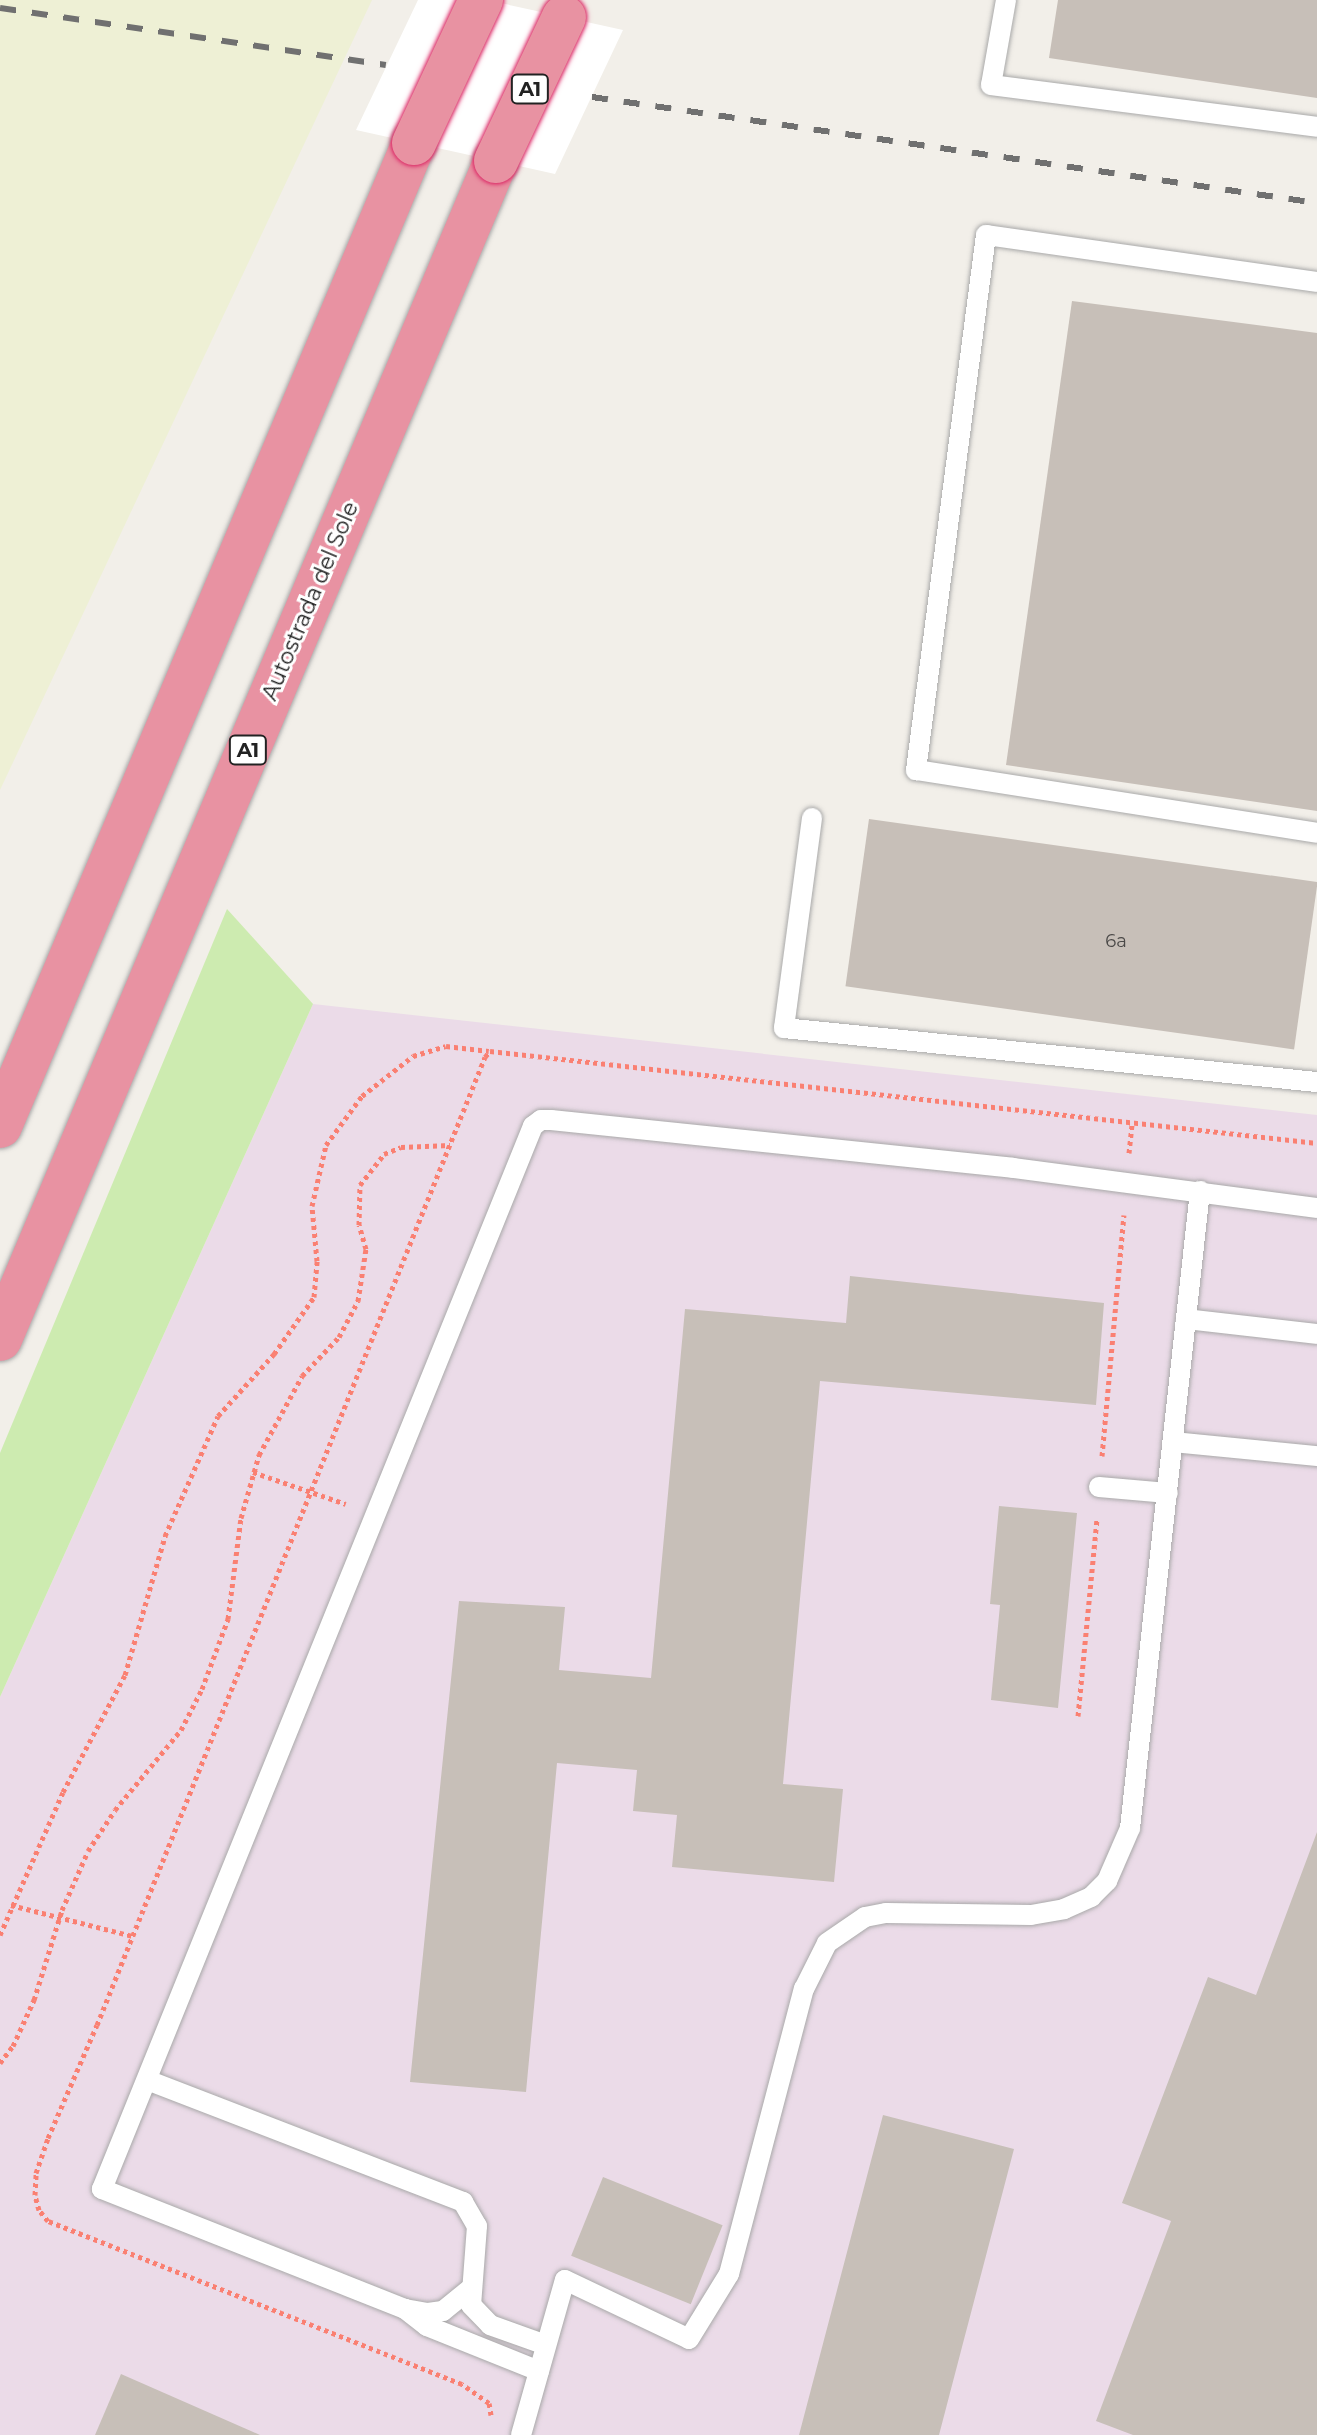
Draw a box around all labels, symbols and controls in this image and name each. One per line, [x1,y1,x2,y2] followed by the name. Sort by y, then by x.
[510,73,550,105] road number: A1
[256,498,364,704] street label: Autostrada del Sole
[228,734,268,766] road number: A1
[1105,930,1127,952] house number: 6a

